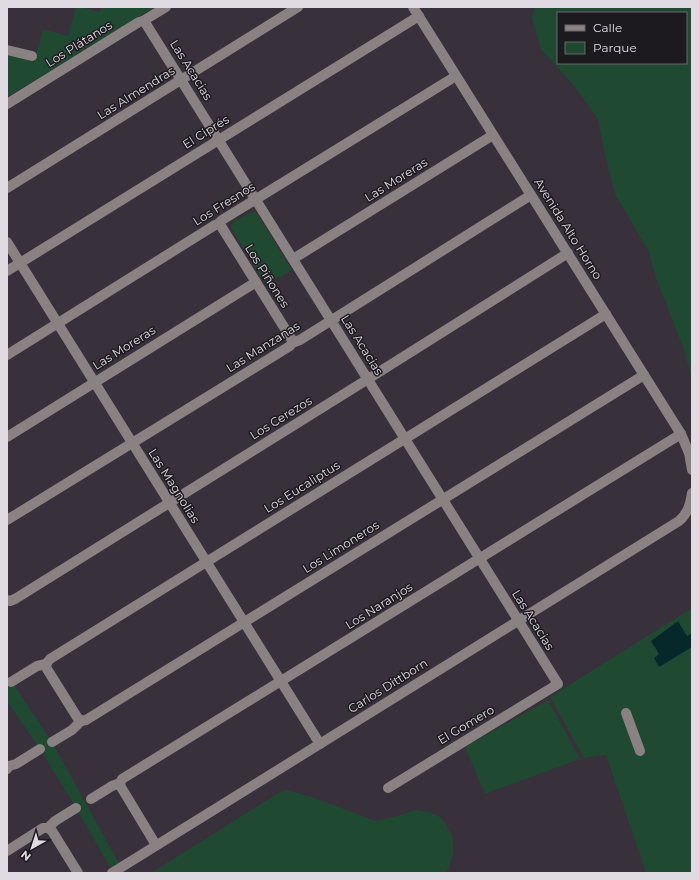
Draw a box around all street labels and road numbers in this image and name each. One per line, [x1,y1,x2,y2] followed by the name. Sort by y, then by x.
[43,17,115,70] street label: Los Plátanos
[167,37,216,103] street label: Las Acacias
[94,63,177,122] street label: Las Almendras
[180,111,232,152] street label: El Ciprés
[362,154,430,205] street label: Las Moreras
[531,175,606,282] street label: Avenida Alto Horno
[190,179,258,229] street label: Los Fresnos
[242,241,293,310] street label: Los Piñones
[338,312,387,378] street label: Las Acacias
[223,318,302,375] street label: Las Manzanas
[90,322,158,373] street label: Las Moreras
[247,393,315,443] street label: Los Cerezos
[146,446,203,526] street label: Las Magnolias
[261,457,343,516] street label: Los Eucaliptus
[300,517,382,576] street label: Los Limoneros
[342,579,415,632] street label: Los Naranjos
[509,587,558,653] street label: Las Acacias
[345,655,430,716] street label: Carlos Dittborn
[435,702,497,747] street label: El Gomero

